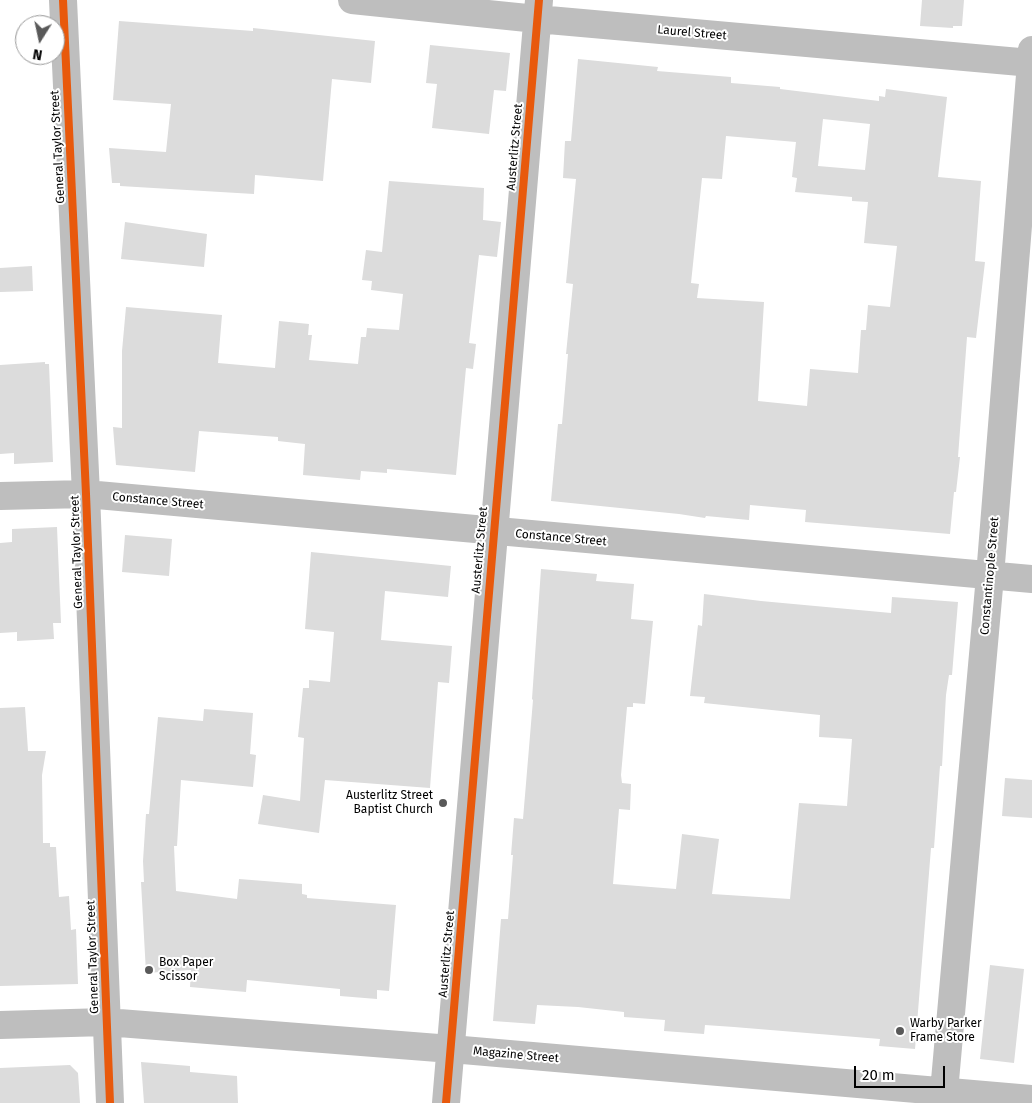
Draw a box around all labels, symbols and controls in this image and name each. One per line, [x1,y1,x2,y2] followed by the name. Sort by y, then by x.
[15,15,65,65] north arrow
[657,23,727,43] street label: Laurel Street
[31,45,44,63] text: N
[48,90,68,204] street label: General Taylor Street
[504,103,526,191] street label: Austerlitz Street
[112,490,204,512] street label: Constance Street
[68,495,86,609] street label: General Taylor Street
[469,506,491,594] street label: Austerlitz Street
[978,516,1002,636] street label: Constantinople Street
[515,527,607,549] street label: Constance Street
[346,789,433,817] place label: Austerlitz Street Baptist Church
[437,797,449,809] marker: Austerlitz Street Baptist Church
[84,900,102,1014] street label: General Taylor Street
[436,910,458,998] street label: Austerlitz Street
[159,956,213,984] place label: Box Paper Scissor
[143,964,155,976] marker: Box Paper Scissor
[910,1017,982,1045] place label: Warby Parker Frame Store
[894,1025,906,1037] marker: Warby Parker Frame Store
[472,1044,560,1066] street label: Magazine Street
[857,1056,948,1088] scale bar
[862,1066,895,1084] text: 20 m

